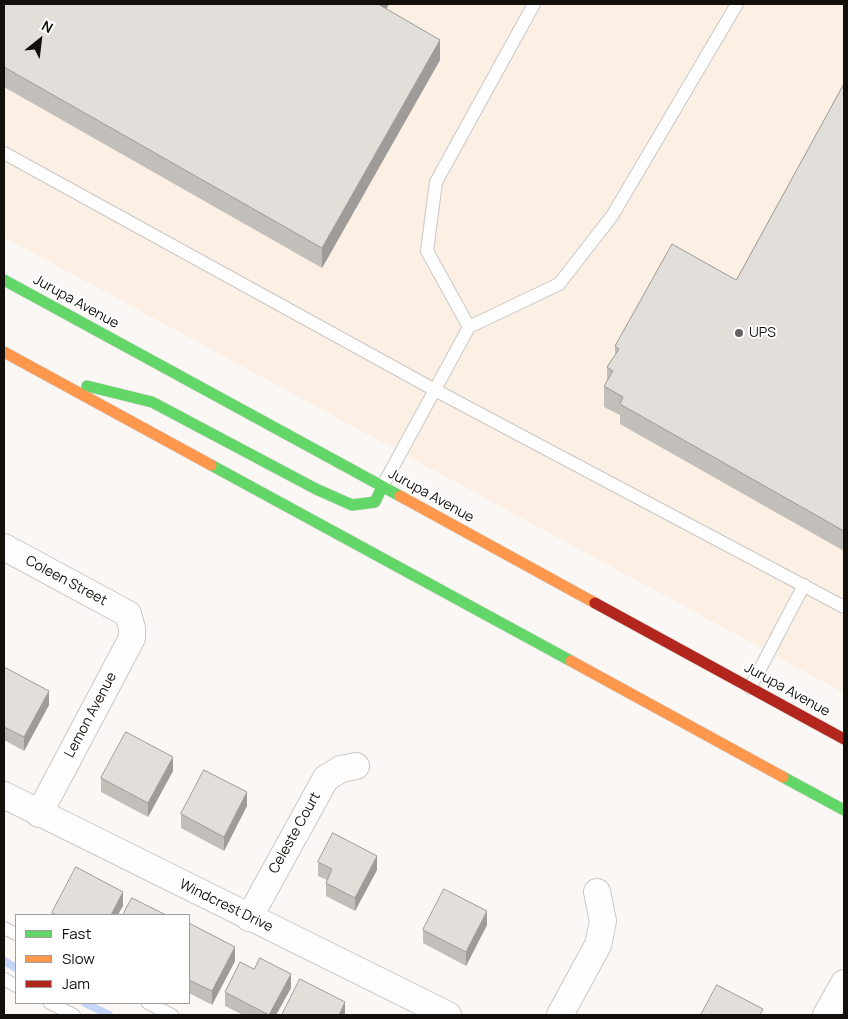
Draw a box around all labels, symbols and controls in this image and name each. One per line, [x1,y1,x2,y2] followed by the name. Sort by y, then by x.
[15,15,65,65] north arrow
[39,16,57,37] text: N
[30,272,122,332] street label: Jurupa Avenue
[749,325,776,341] place label: UPS
[733,327,745,339] marker: UPS
[385,466,477,526] street label: Jurupa Avenue
[22,552,110,610] street label: Coleen Street
[741,660,833,720] street label: Jurupa Avenue
[61,669,121,761] street label: Lemon Avenue
[266,789,324,877] street label: Celeste Court
[176,876,276,936] street label: Windcrest Drive
[15,914,190,1004] legend
[62,923,91,944] text: Fast
[62,948,95,969] text: Slow
[62,973,90,994] text: Jam

